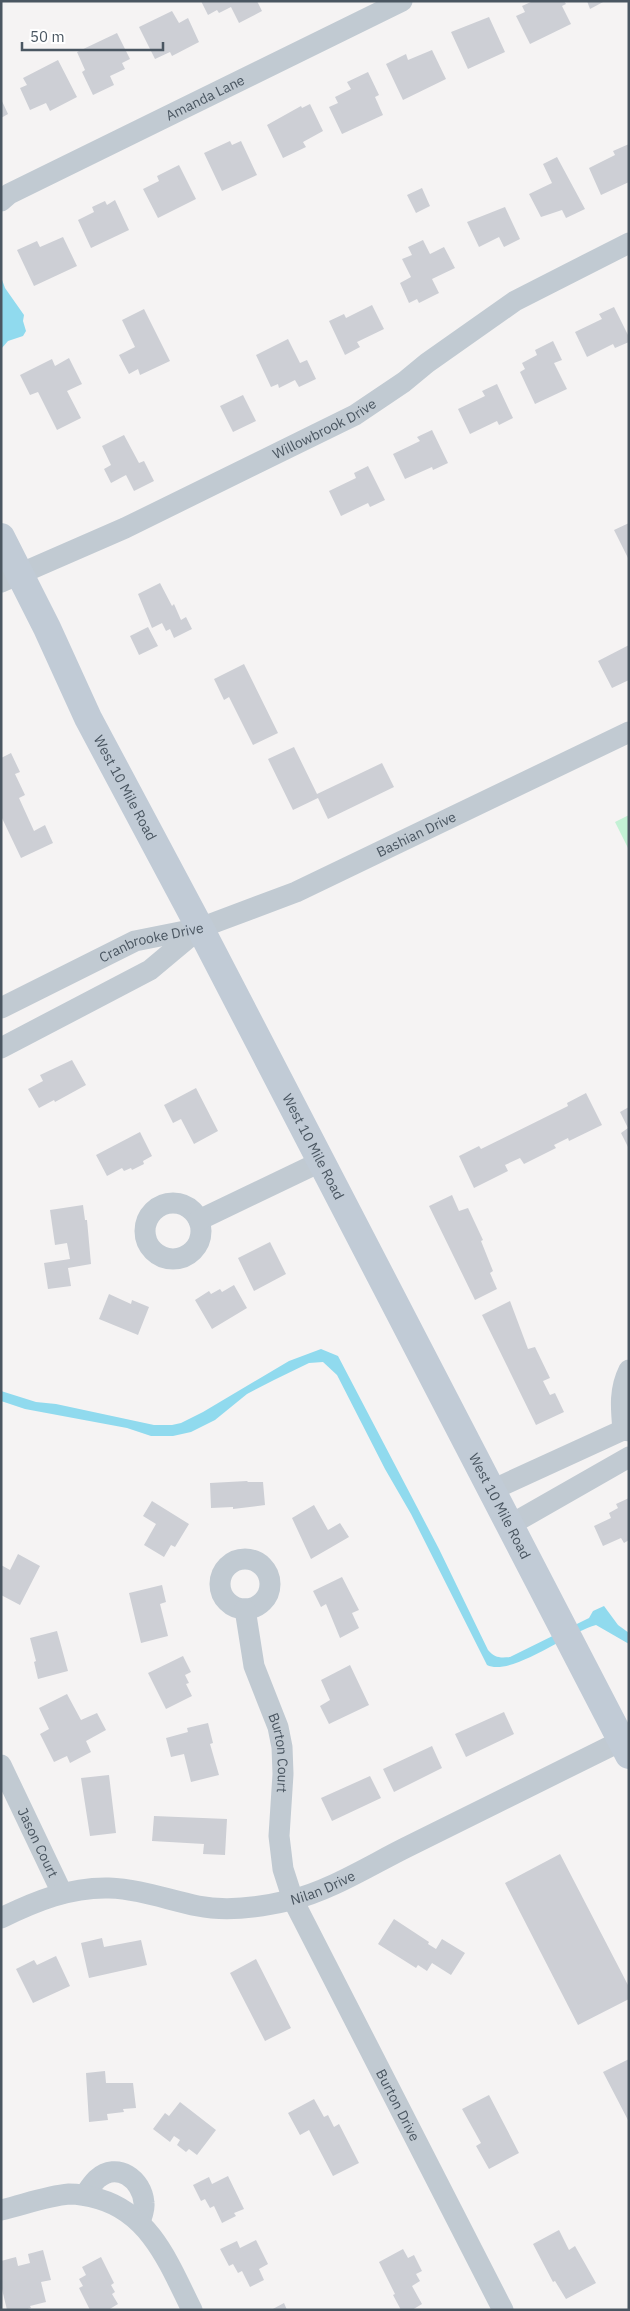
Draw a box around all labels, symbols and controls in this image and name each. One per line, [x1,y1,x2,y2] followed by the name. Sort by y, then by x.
[22,20,164,52] scale bar
[30,27,65,46] text: 50 m
[163,71,248,125] street label: Amanda Lane
[270,394,380,463] street label: Willowbrook Drive
[90,732,161,844] street label: West 10 Mile Road
[373,807,459,861] street label: Bashian Drive
[96,918,205,967] street label: Cranbrooke Drive
[278,1090,348,1203] street label: West 10 Mile Road
[465,1450,535,1562] street label: West 10 Mile Road
[264,1710,292,1793] street label: Burton Court
[14,1805,62,1881] street label: Jason Court
[288,1866,358,1909] street label: Nilan Drive
[372,2066,424,2144] street label: Burton Drive

